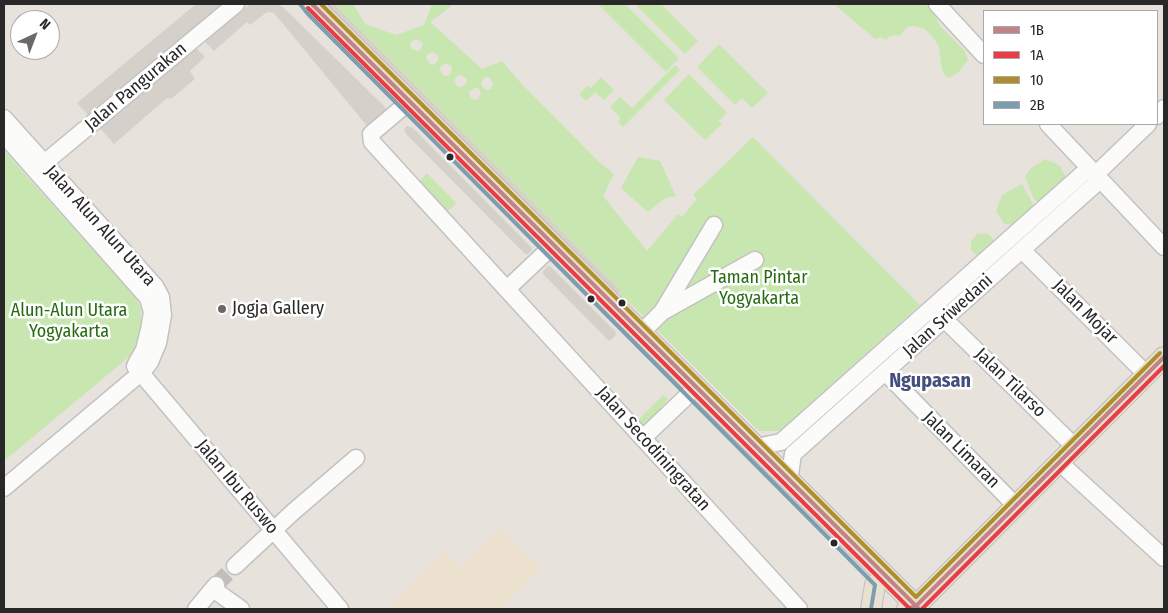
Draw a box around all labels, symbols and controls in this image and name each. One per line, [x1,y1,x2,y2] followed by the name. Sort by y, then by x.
[10,10,60,60] north arrow
[983,10,1158,125] legend
[36,15,54,33] text: N
[1030,21,1044,39] text: 1B
[81,38,191,136] street label: Jalan Pangurakan
[1030,46,1044,64] text: 1A
[1030,71,1044,89] text: 10
[1030,96,1045,114] text: 2B
[445,152,455,162] unlabelled marker
[40,161,160,291] street label: Jalan Alun Alun Utara
[711,267,807,310] park label: Taman Pintar Yogyakarta
[899,270,997,362] street label: Jalan Sriwedani
[1048,275,1122,349] street label: Jalan Mojar
[586,294,596,304] unlabelled marker
[232,298,324,320] place label: Jogja Gallery
[617,298,627,308] unlabelled marker
[11,300,127,342] park label: Alun-Alun Utara Yogyakarta
[216,303,228,315] marker: Jogja Gallery
[970,344,1050,422] street label: Jalan Tilarso
[889,369,971,393] district label: Ngupasan
[591,382,715,516] street label: Jalan Secodiningratan
[918,407,1004,493] street label: Jalan Limaran
[191,435,283,539] street label: Jalan Ibu Ruswo
[829,538,839,548] unlabelled marker

